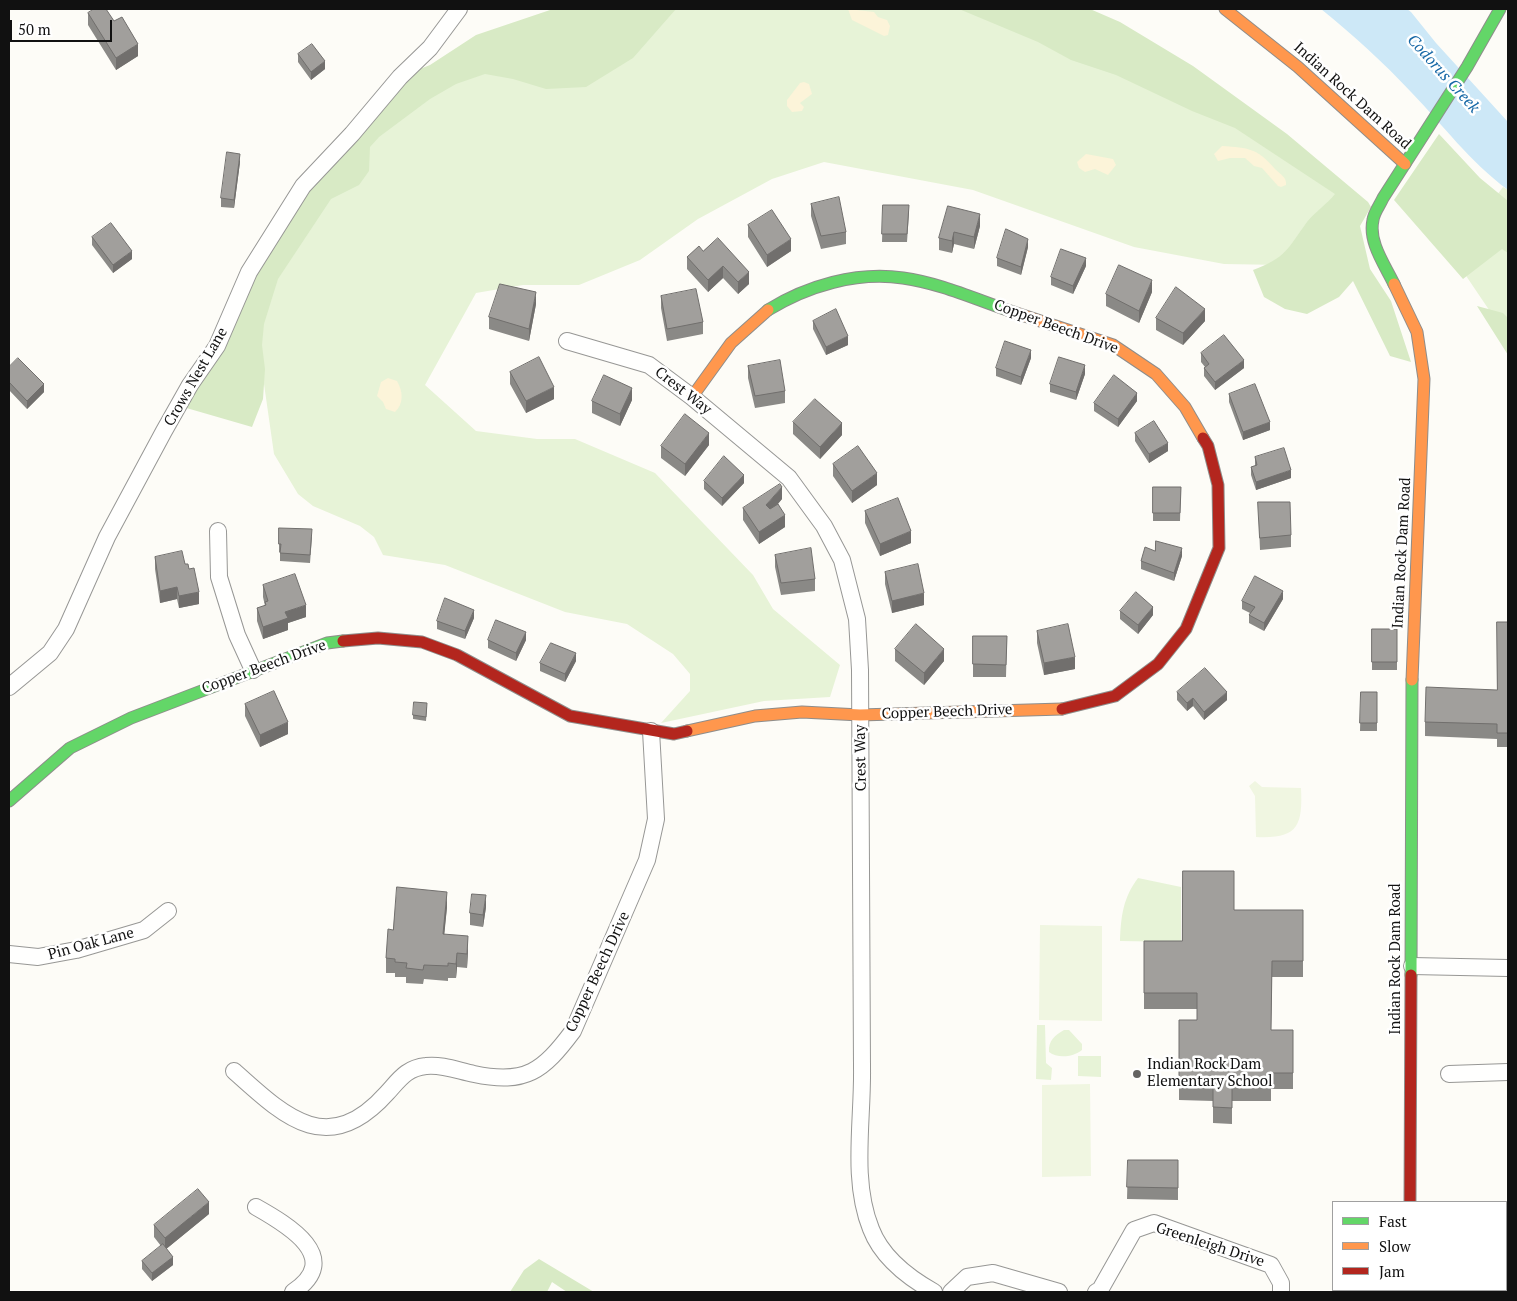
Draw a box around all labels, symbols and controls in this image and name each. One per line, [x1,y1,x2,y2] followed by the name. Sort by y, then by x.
[12,10,115,42] scale bar
[18,19,51,39] text: 50 m
[1403,31,1483,117] water label: Codorus Creek
[1290,39,1414,153] street label: Indian Rock Dam Road
[991,296,1121,358] street label: Copper Beech Drive
[160,324,232,430] street label: Crows Nest Lane
[651,363,715,419] street label: Crest Way
[1389,477,1415,629] street label: Indian Rock Dam Road
[199,636,329,698] street label: Copper Beech Drive
[881,701,1013,723] street label: Copper Beech Drive
[851,724,871,792] street label: Crest Way
[1387,883,1405,1035] street label: Indian Rock Dam Road
[562,909,634,1035] street label: Copper Beech Drive
[46,924,136,964] street label: Pin Oak Lane
[1147,1056,1273,1091] place label: Indian Rock Dam Elementary School
[1131,1068,1143,1080] marker: Indian Rock Dam Elementary School
[1332,1201,1507,1291] legend
[1379,1211,1407,1231] text: Fast
[1154,1219,1266,1271] street label: Greenleigh Drive
[1379,1236,1411,1256] text: Slow
[1379,1261,1405,1281] text: Jam

